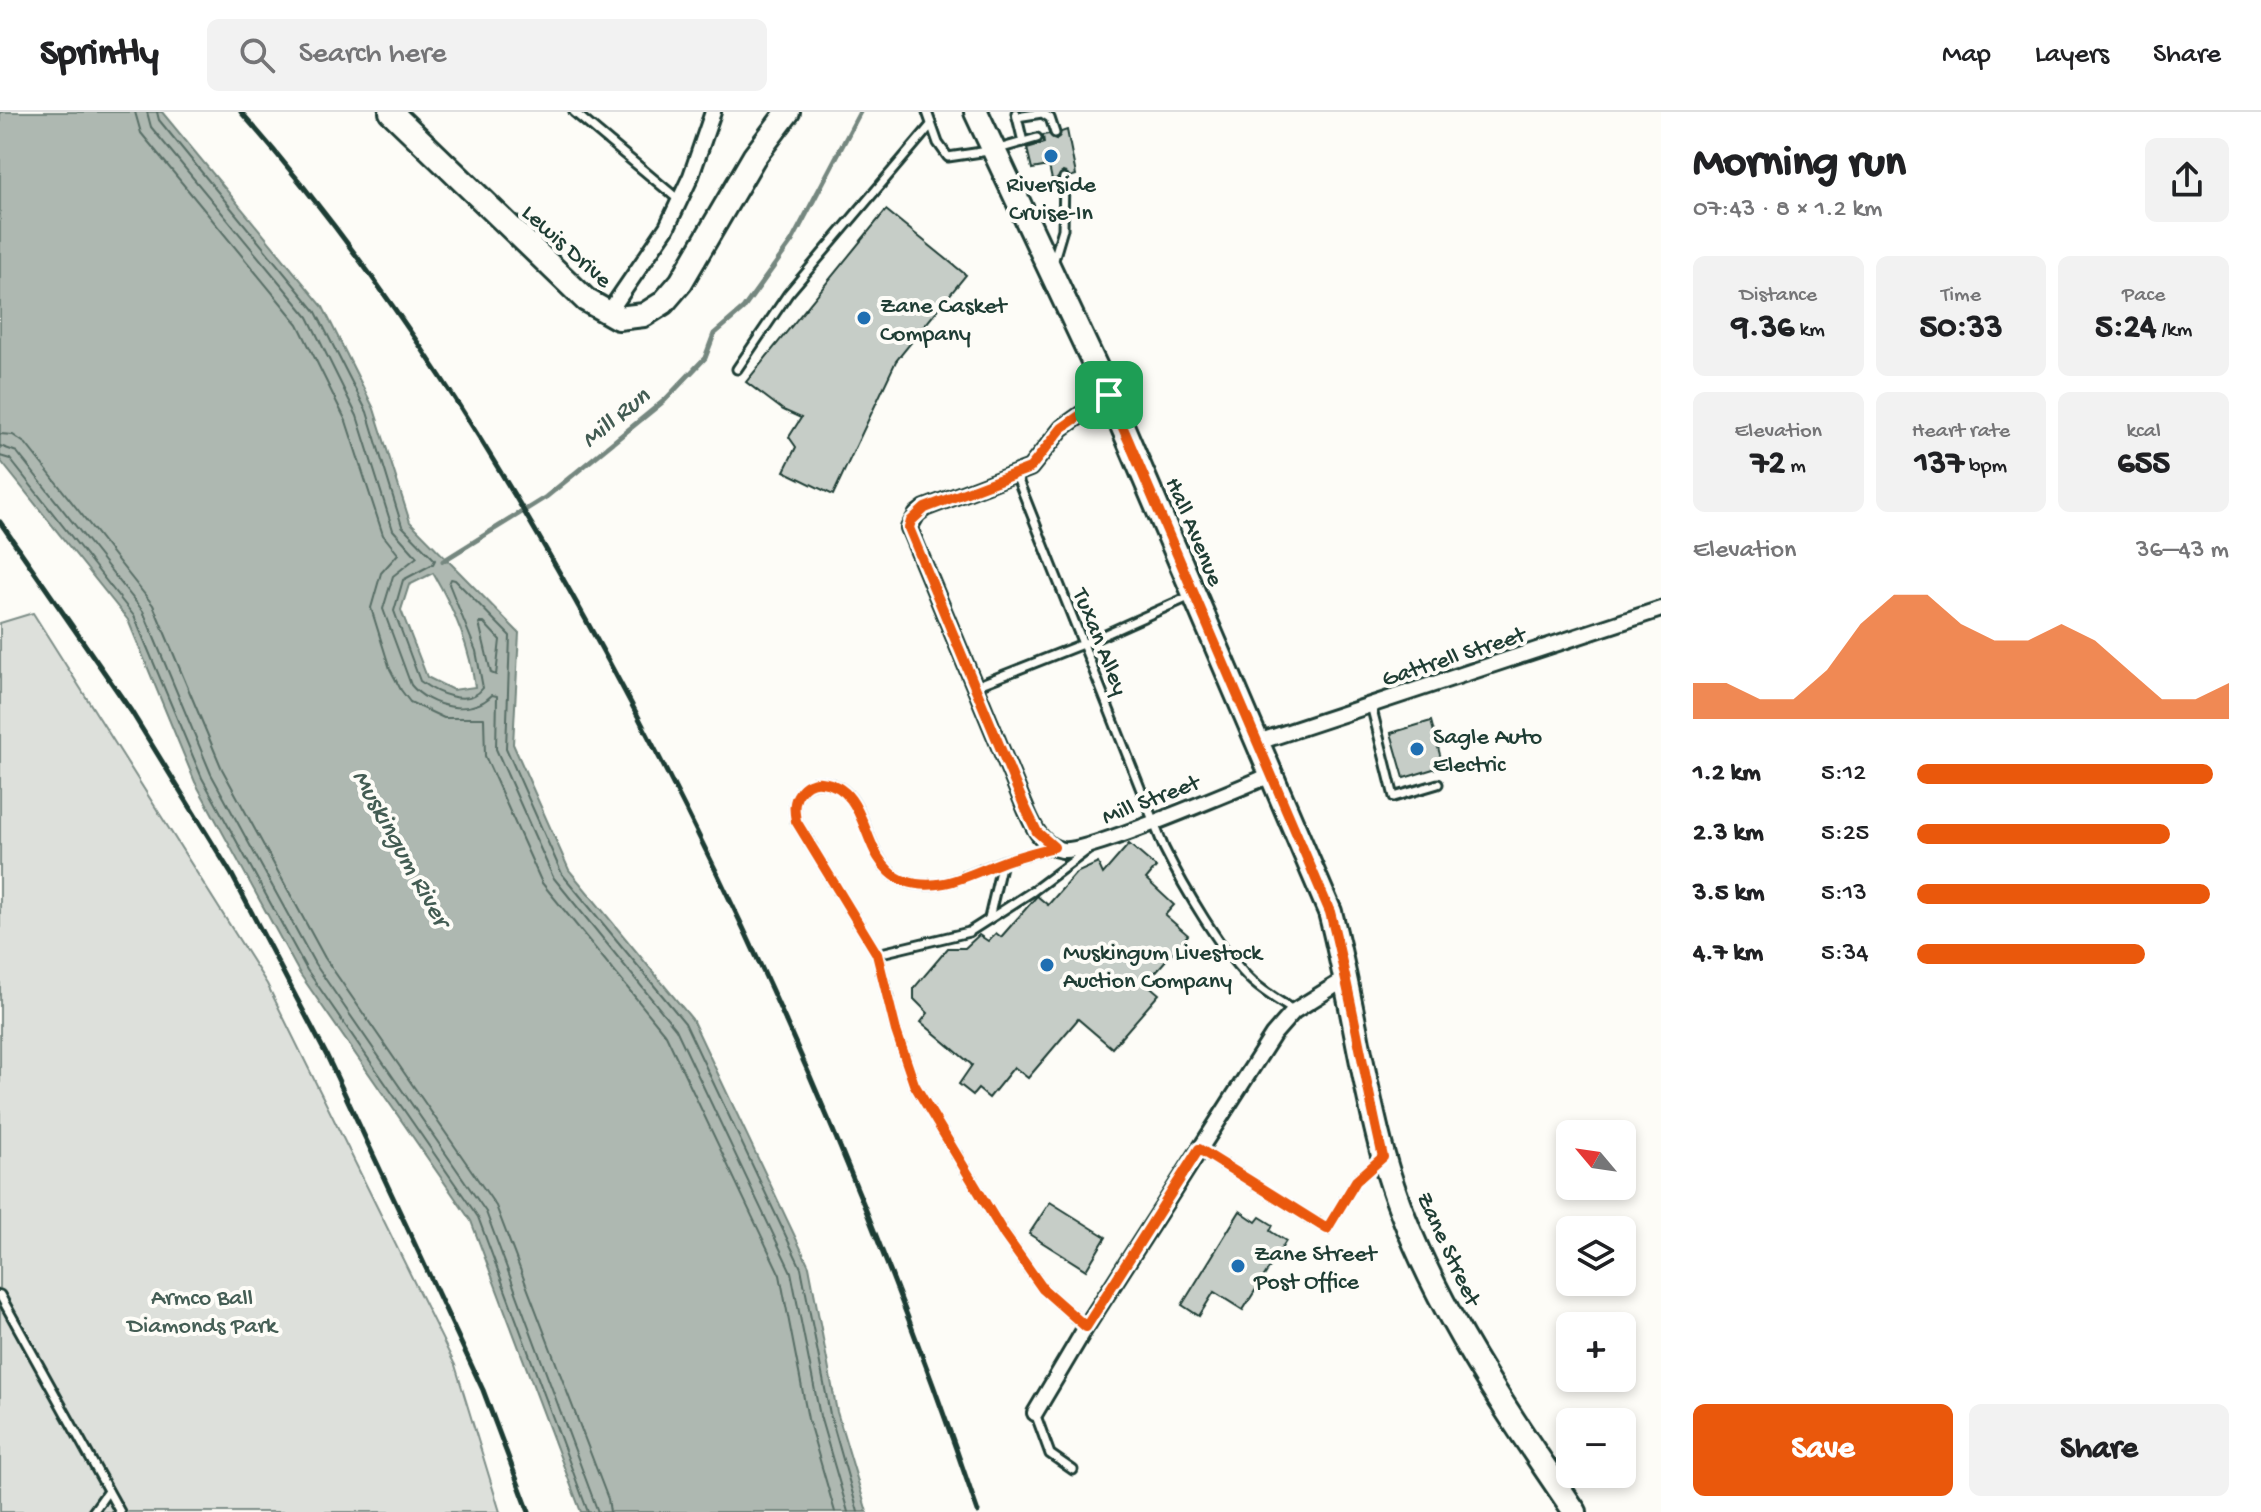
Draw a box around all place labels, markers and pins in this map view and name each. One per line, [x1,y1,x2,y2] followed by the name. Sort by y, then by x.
[1042,147,1060,165] marker: Riverside Cruise-In
[1006,172,1096,229] place label: Riverside Cruise-In
[880,293,1009,350] place label: Zane Casket Company
[855,309,873,327] marker: Zane Casket Company
[1075,361,1143,429] pin
[1433,724,1542,781] place label: Sagle Auto Electric
[1408,740,1426,758] marker: Sagle Auto Electric
[1063,940,1264,997] place label: Muskingum Livestock Auction Company
[1038,956,1056,974] marker: Muskingum Livestock Auction Company
[1253,1241,1379,1298] place label: Zane Street Post Office
[1229,1257,1247,1275] marker: Zane Street Post Office

